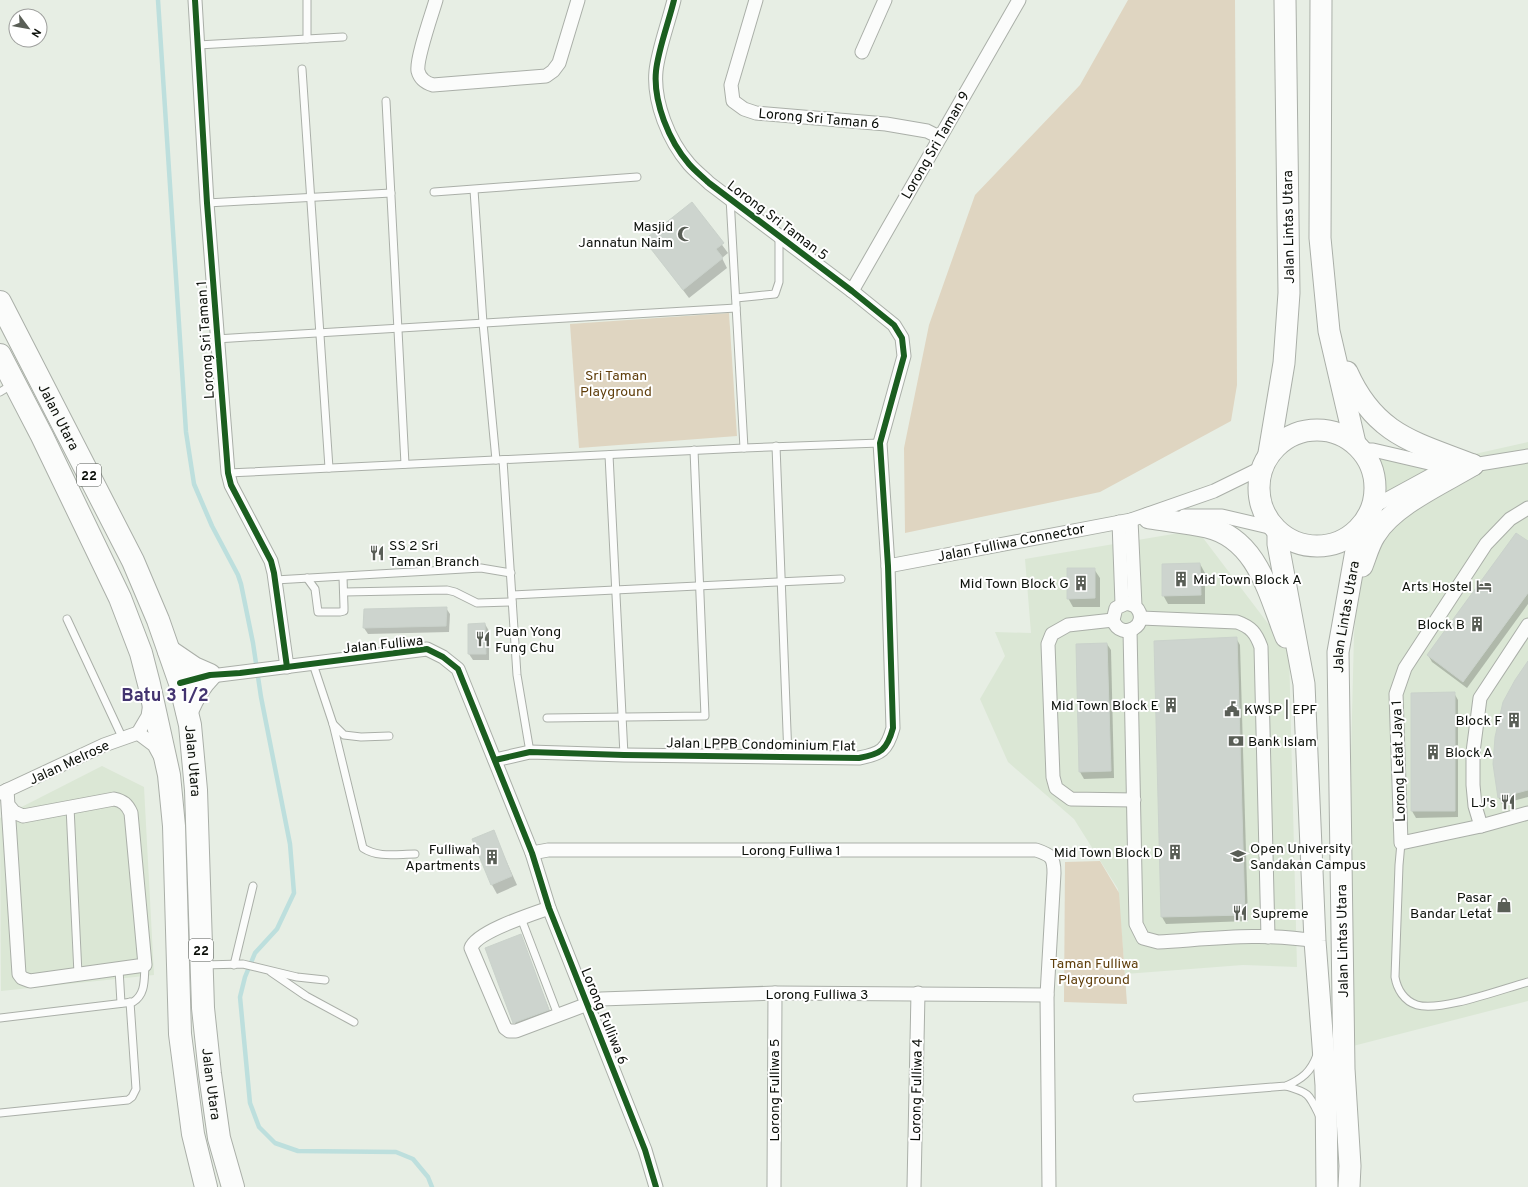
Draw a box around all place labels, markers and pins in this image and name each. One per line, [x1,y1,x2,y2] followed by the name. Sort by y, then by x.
[578,219,673,252] place label: Masjid Jannatun Naim
[676,225,694,243] mosque icon: Masjid Jannatun Naim
[389,538,479,571] place label: SS 2 Sri Taman Branch
[368,544,386,562] restaurant icon: SS 2 Sri Taman Branch
[1172,570,1190,588] building icon: Mid Town Block A
[1193,572,1302,589] place label: Mid Town Block A
[1072,574,1090,592] building icon: Mid Town Block G
[960,576,1069,593] place label: Mid Town Block G
[1475,577,1493,595] hotel icon: Arts Hostel
[1402,579,1472,596] place label: Arts Hostel
[1468,615,1486,633] building icon: Block B
[1417,617,1465,634] place label: Block B
[495,624,561,657] place label: Puan Yong Fung Chu
[474,630,492,648] restaurant icon: Puan Yong Fung Chu
[1162,696,1180,714] building icon: Mid Town Block E
[1051,698,1159,715] place label: Mid Town Block E
[1244,699,1317,719] place label: KWSP | EPF
[1223,700,1241,718] public building icon: KWSP | EPF
[1505,711,1523,729] building icon: Block F
[1456,713,1502,730] place label: Block F
[1227,732,1245,750] bank icon: Bank Islam
[1248,734,1317,751] place label: Bank Islam
[1424,743,1442,761] building icon: Block A
[1445,745,1493,762] place label: Block A
[1499,793,1517,811] restaurant icon: LJ's
[1471,795,1496,812] place label: LJ's
[1250,841,1366,874] place label: Open University Sandakan Campus
[405,842,480,875] place label: Fulliwah Apartments
[1166,843,1184,861] building icon: Mid Town Block D
[1054,845,1163,862] place label: Mid Town Block D
[1229,847,1247,865] school or university icon: Open University Sandakan Campus
[483,848,501,866] building icon: Fulliwah Apartments
[1410,890,1493,923] place label: Pasar Bandar Letat
[1495,896,1513,914] shop icon: Pasar Bandar Letat
[1231,904,1249,922] restaurant icon: Supreme
[1252,906,1309,923] place label: Supreme

